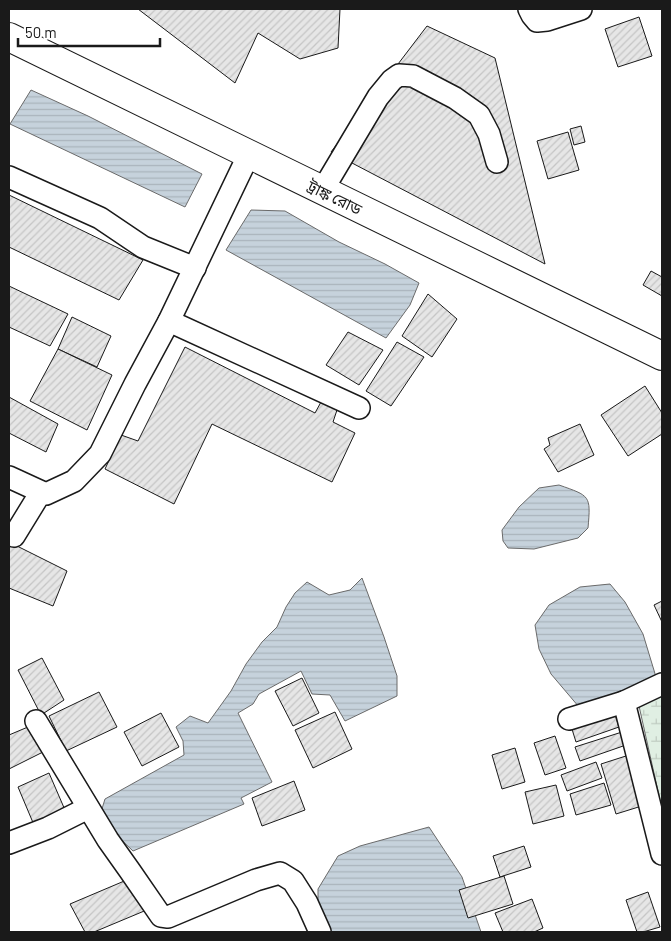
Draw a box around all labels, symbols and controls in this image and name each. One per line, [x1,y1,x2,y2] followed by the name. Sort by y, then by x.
[18,15,160,47] scale bar
[25,23,57,41] text: 50 m
[304,175,366,219] street label: ট্রাঙ্ক রোড

